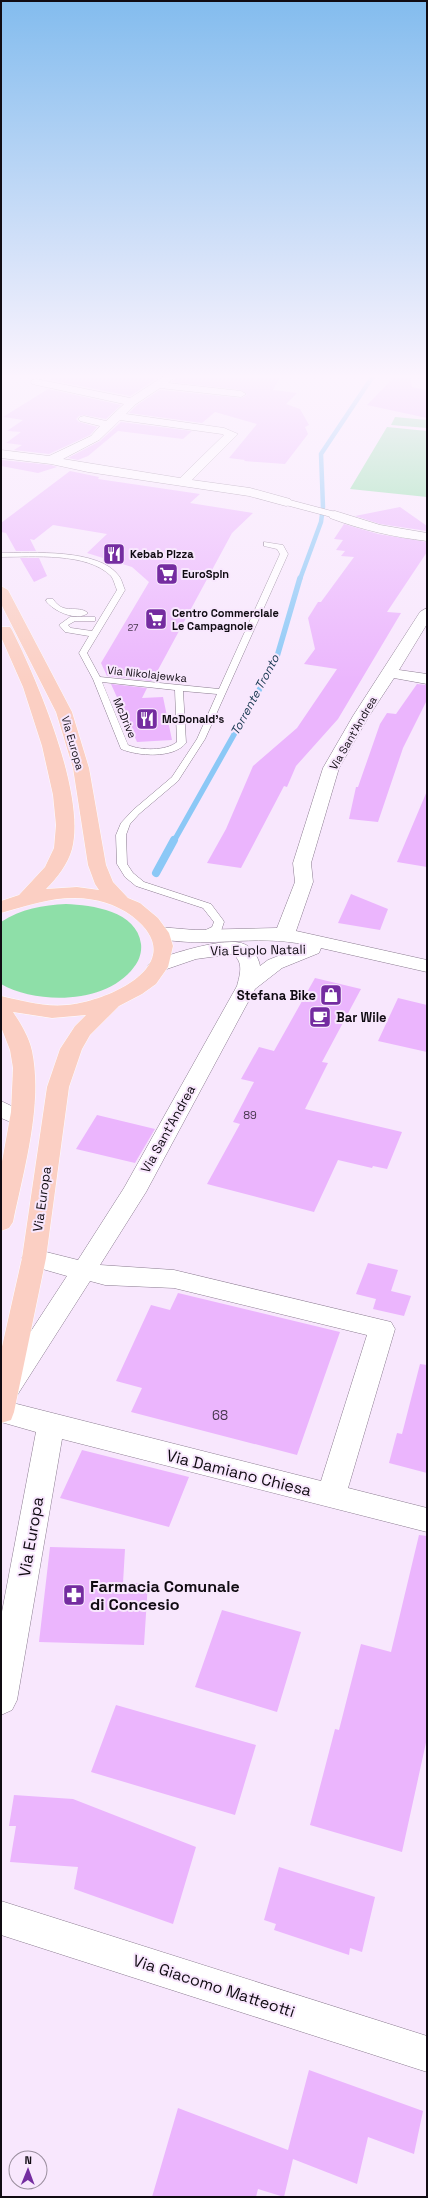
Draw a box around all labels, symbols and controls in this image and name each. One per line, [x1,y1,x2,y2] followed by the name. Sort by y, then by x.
[101,541,127,567] restaurant icon: Kebab Pizza
[130,547,194,561] place label: Kebab Pizza
[154,561,180,587] supermarket icon: EuroSpin
[182,567,229,581] place label: EuroSpin
[143,606,169,632] supermarket icon: Centro Commerciale Le Campagnole
[172,606,279,633] place label: Centro Commerciale Le Campagnole
[128,622,138,634] house number: 27
[227,651,283,738] water label: Torrente Tronto
[106,663,188,685] street label: Via Nikolajewka
[326,693,380,772] street label: Via Sant'Andrea
[110,696,140,740] street label: McDrive
[134,706,160,732] restaurant icon: McDonald's
[162,712,224,726] place label: McDonald's
[59,714,88,772] street label: Via Europa
[210,941,306,959] street label: Via Euplo Natali
[318,982,344,1008] shop icon: Stefana Bike
[237,987,316,1004] place label: Stefana Bike
[307,1004,333,1030] cafe icon: Bar Wile
[336,1009,387,1026] place label: Bar Wile
[137,1082,199,1176] street label: Via Sant'Andrea
[243,1108,257,1122] house number: 89
[29,1165,55,1233] street label: Via Europa
[212,1407,228,1424] house number: 68
[164,1445,314,1501] street label: Via Damiano Chiesa
[14,1495,48,1579] street label: Via Europa
[90,1576,240,1615] place label: Farmacia Comunale di Concesio
[61,1582,87,1608] pharmacy icon: Farmacia Comunale di Concesio
[130,1950,298,2022] street label: Via Giacomo Matteotti
[8,2150,48,2190] north arrow
[24,2153,32,2167] text: N

